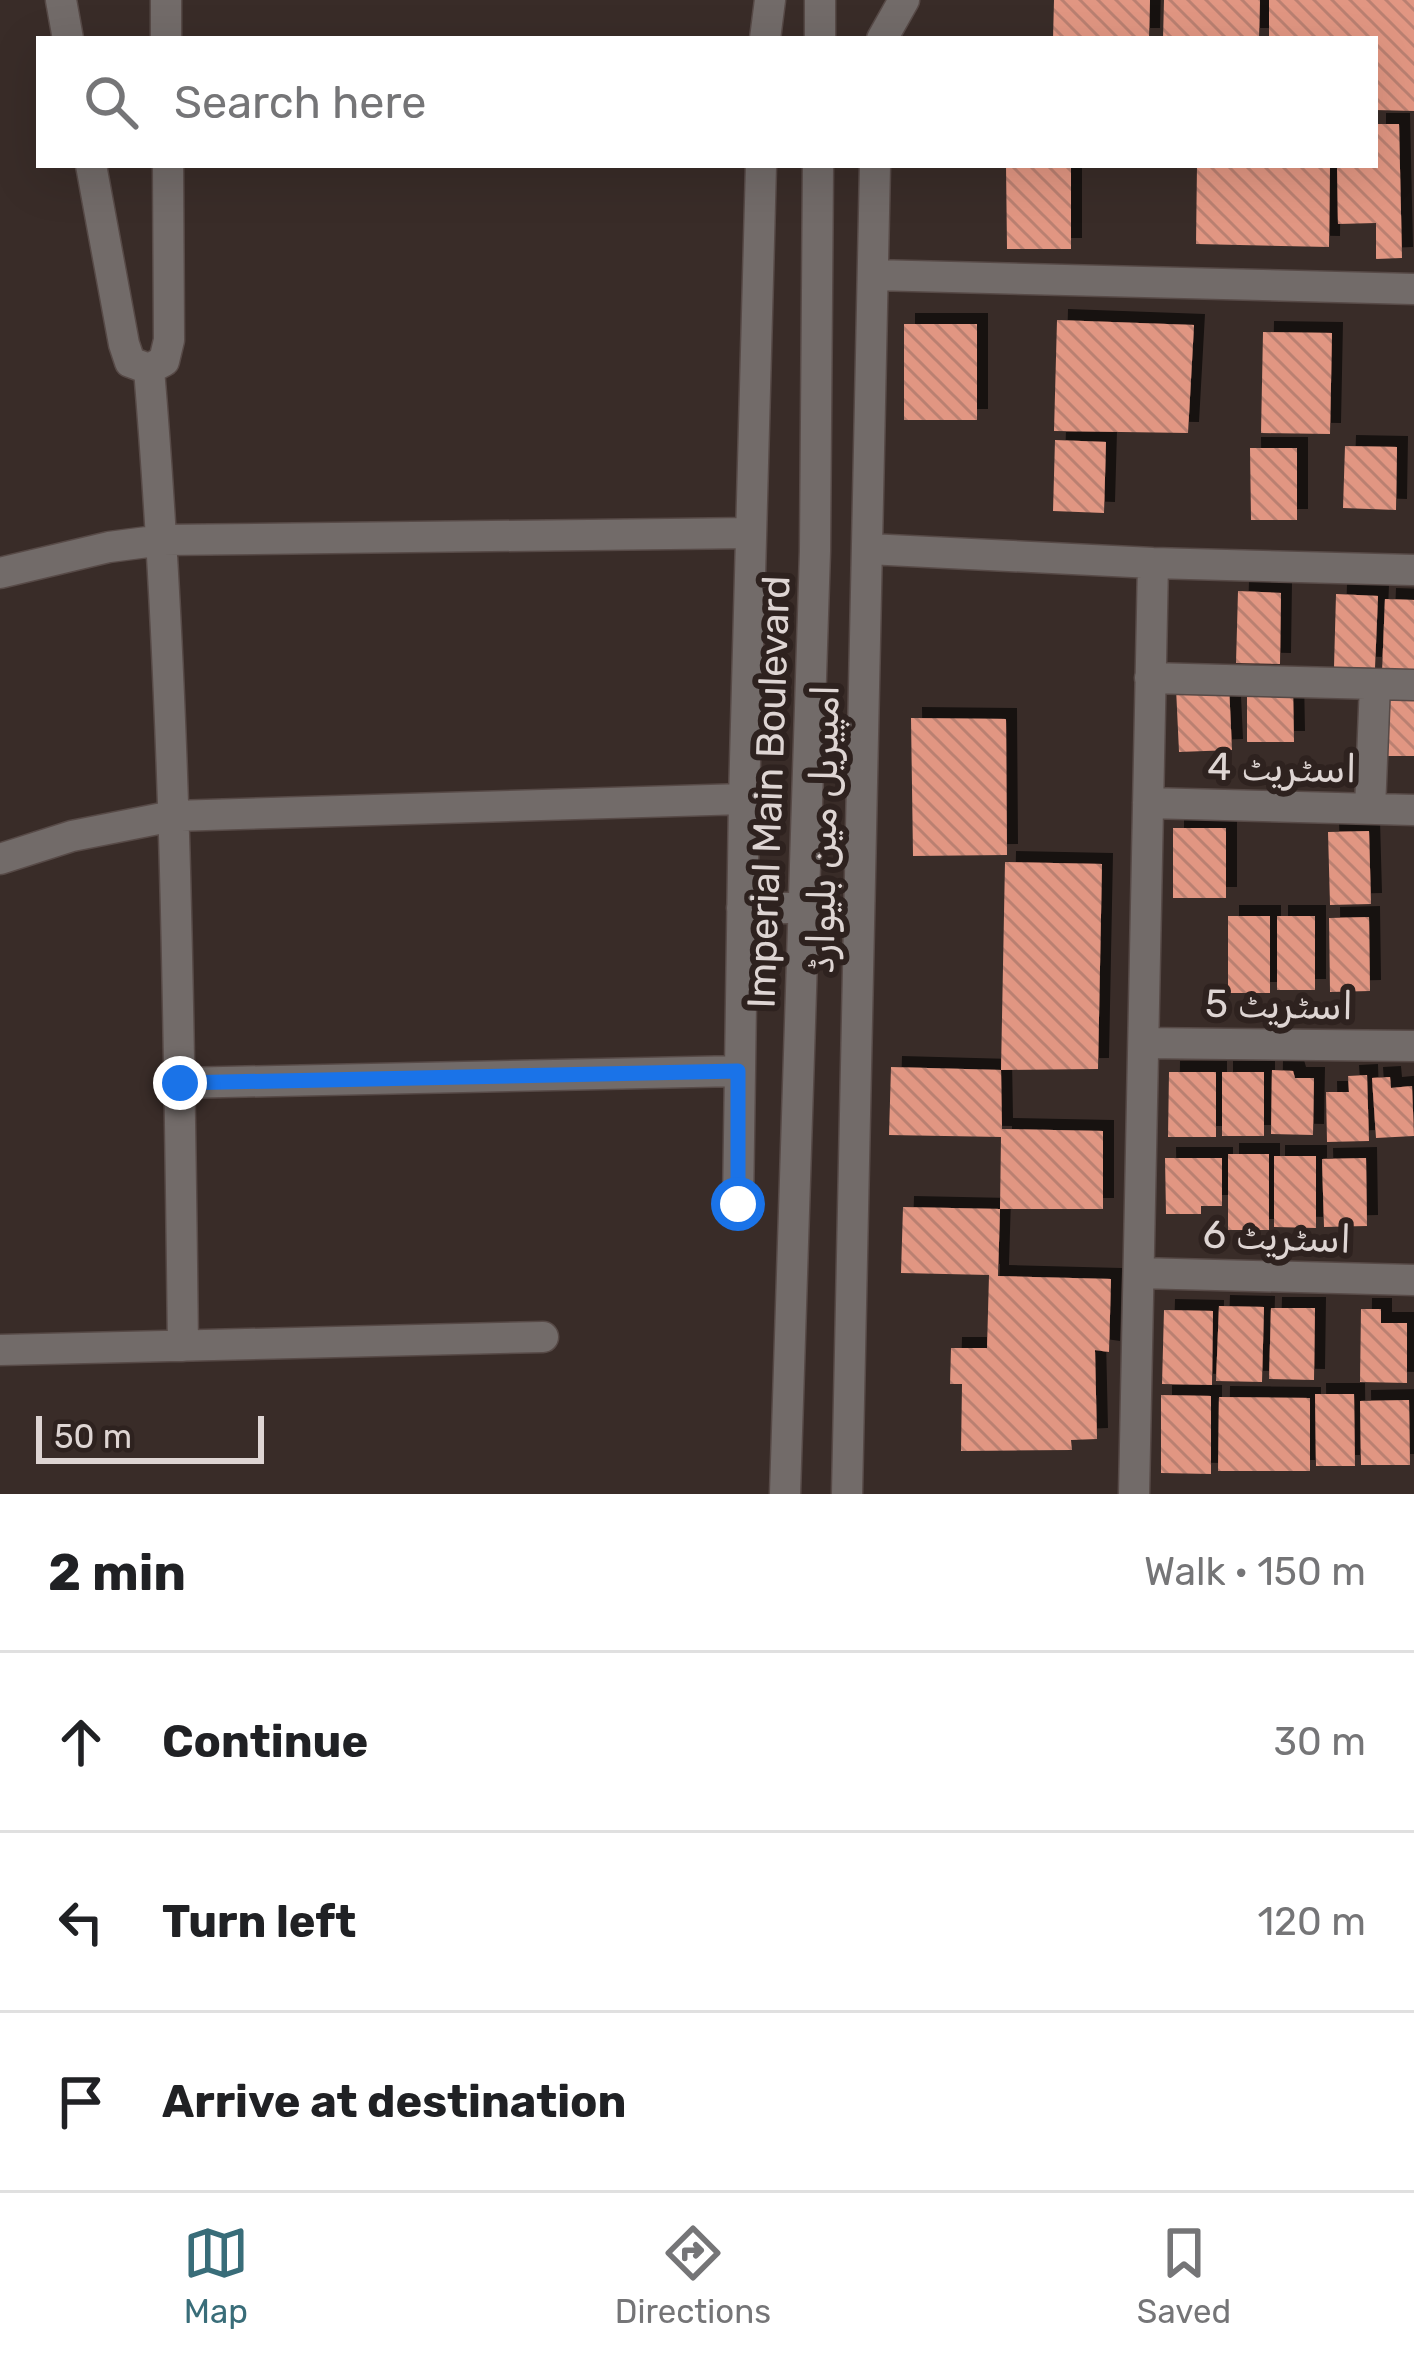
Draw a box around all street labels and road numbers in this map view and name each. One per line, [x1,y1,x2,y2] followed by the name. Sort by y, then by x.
[738,575,800,1009] street label: Imperial Main Boulevard
[797,684,851,974] street label: امپیریل مین بلیوارڈ
[1207,744,1357,792] street label: اسٹریٹ 4
[1204,981,1354,1029] street label: اسٹریٹ 5
[1202,1211,1352,1263] street label: اسٹریٹ 6

